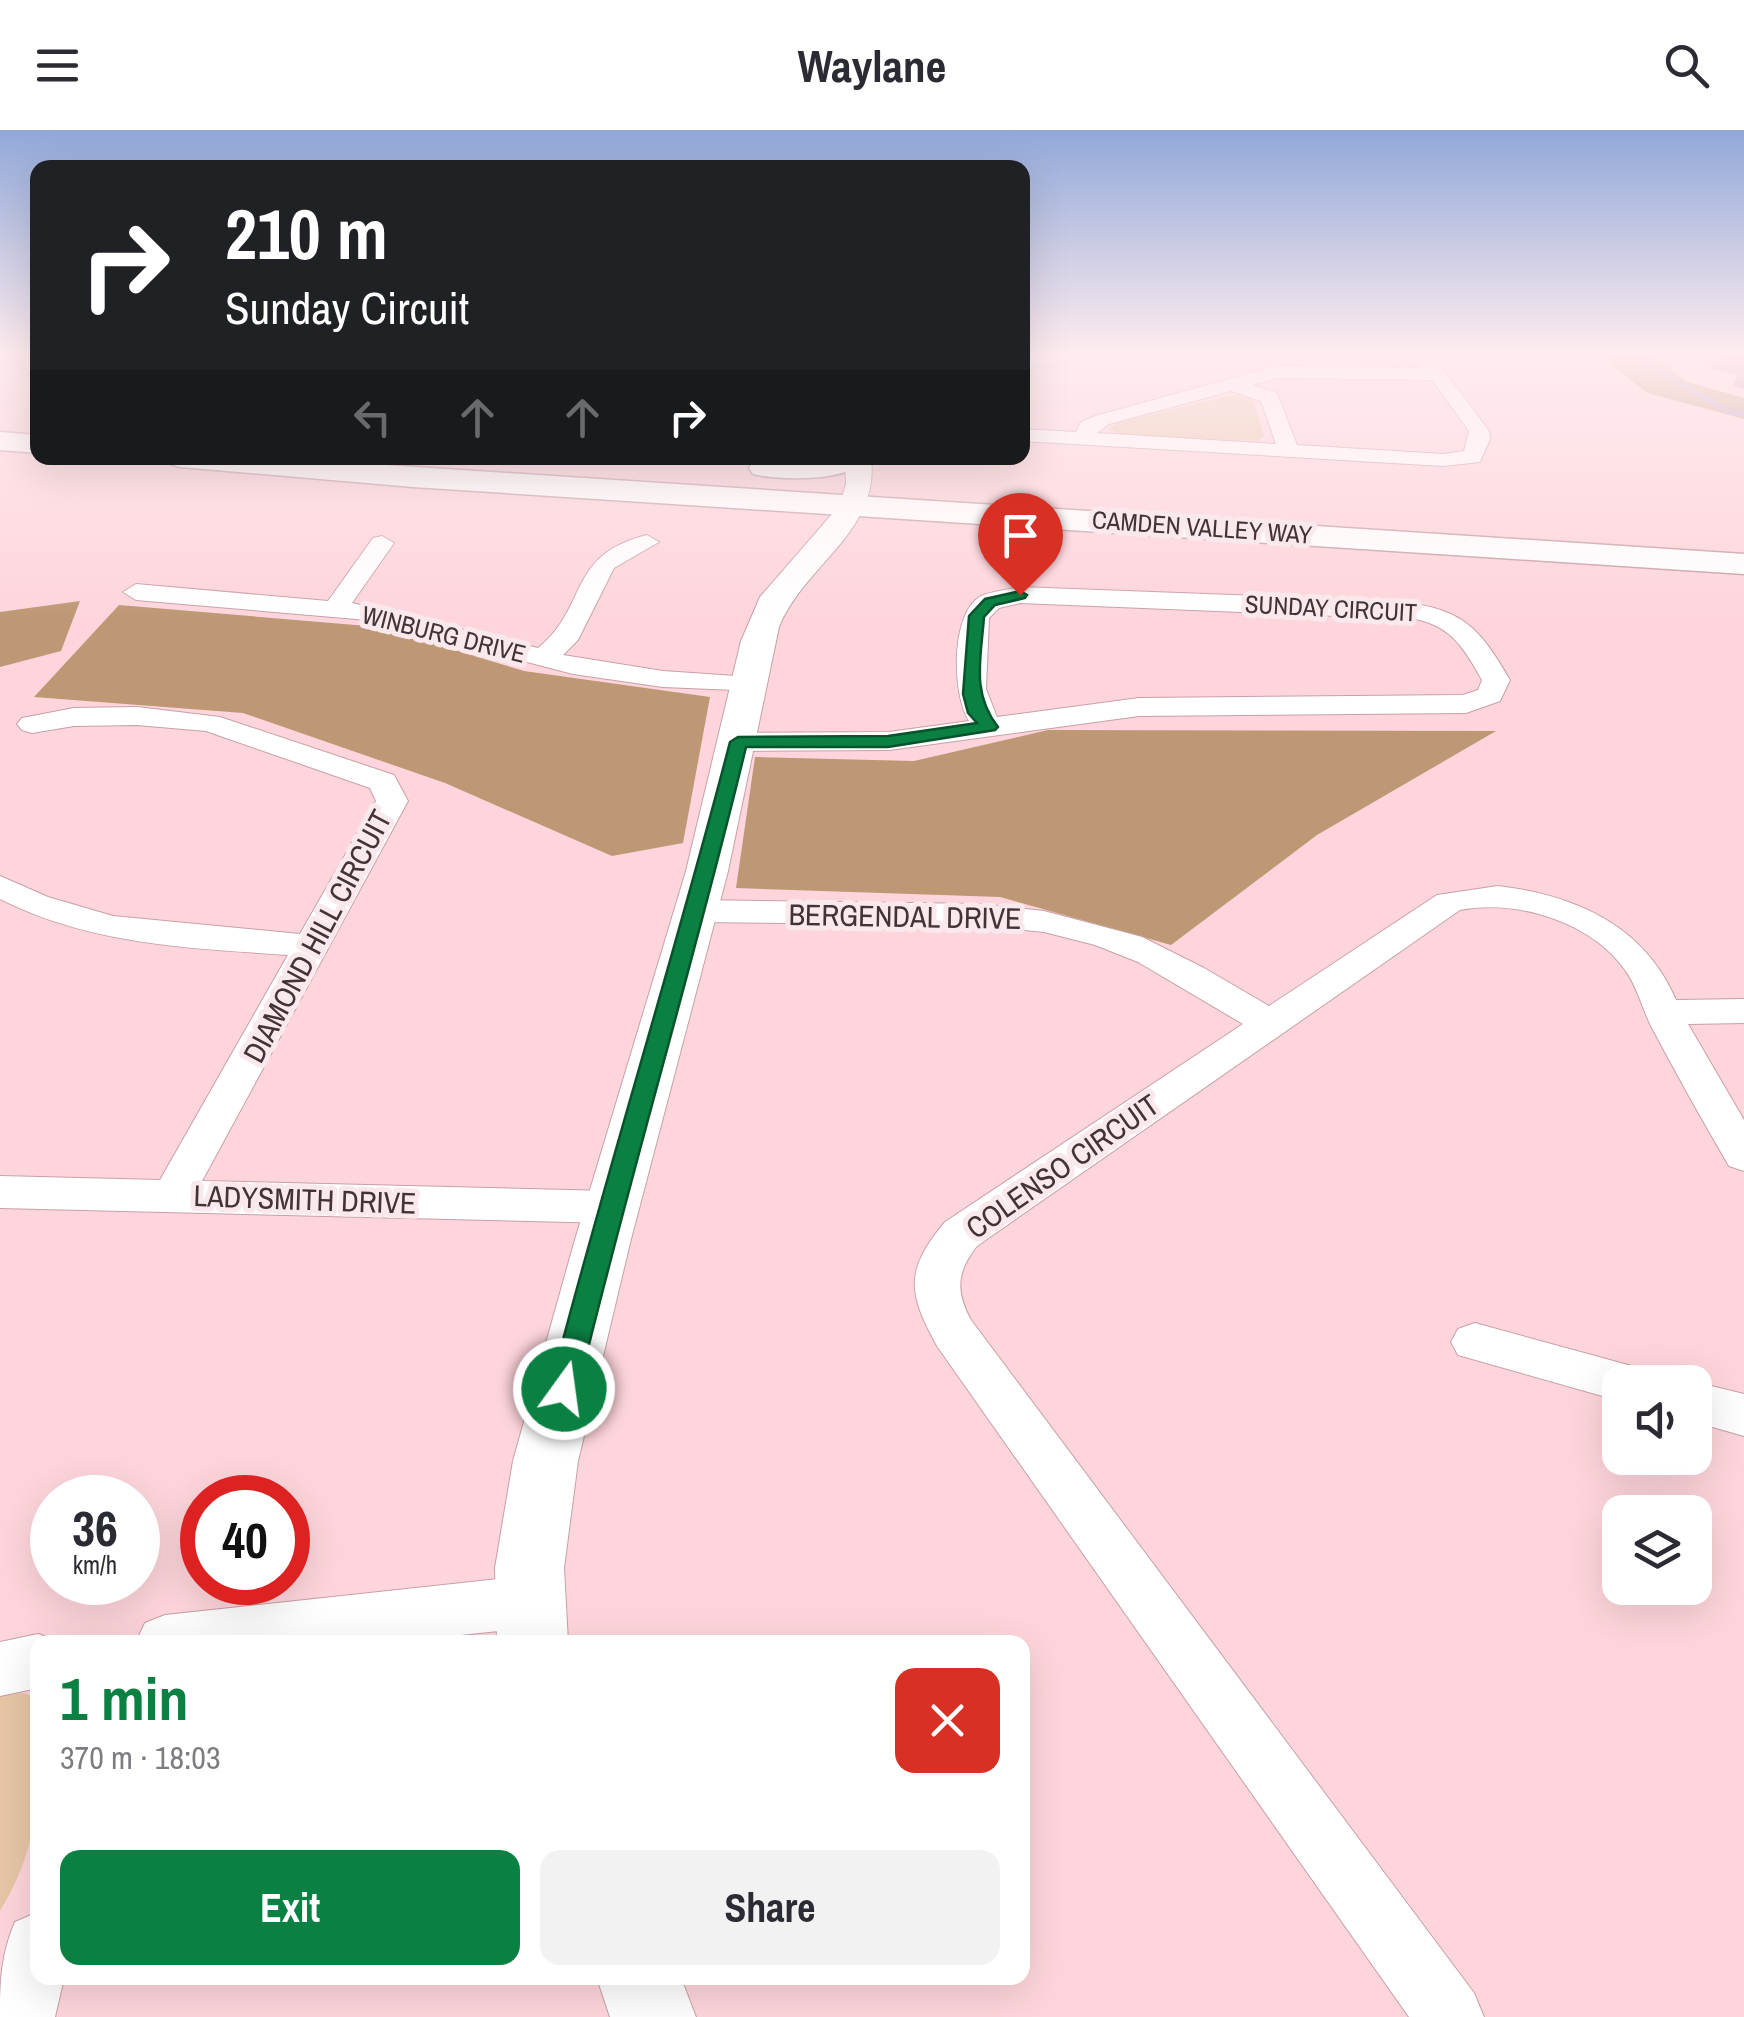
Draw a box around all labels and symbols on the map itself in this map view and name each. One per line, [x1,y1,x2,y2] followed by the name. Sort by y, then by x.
[978,493,1063,596] pin
[1091,502,1313,552] street label: CAMDEN VALLEY WAY
[1244,587,1418,630] street label: SUNDAY CIRCUIT
[359,597,529,671] street label: WINBURG DRIVE
[233,803,401,1069] street label: DIAMOND HILL CIRCUIT
[788,894,1022,938] street label: BERGENDAL DRIVE
[958,1085,1166,1247] street label: COLENSO CIRCUIT
[193,1175,417,1223] street label: LADYSMITH DRIVE
[512,1337,616,1441] position arrow
[180,1475,310,1605] speed limit sign: 40

